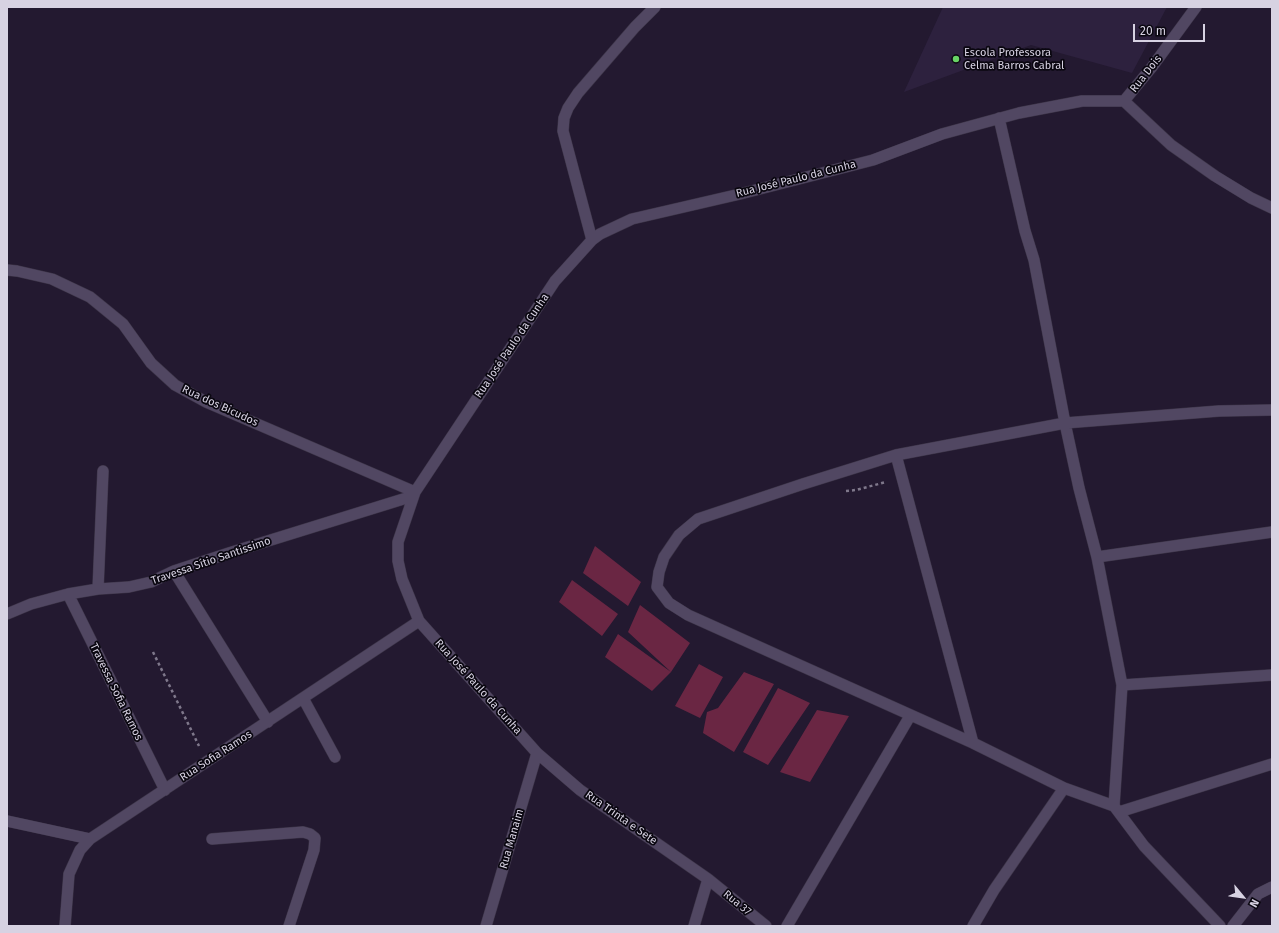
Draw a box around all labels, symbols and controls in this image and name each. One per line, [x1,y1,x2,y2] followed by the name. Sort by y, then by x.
[1135,16,1207,42] scale bar
[1140,24,1166,38] text: 20 m
[964,46,1064,72] place label: Escola Professora Celma Barros Cabral
[1127,53,1165,95] street label: Rua Dois
[951,54,961,64] marker: Escola Professora Celma Barros Cabral
[735,158,857,200] street label: Rua José Paulo da Cunha
[472,291,552,401] street label: Rua José Paulo da Cunha
[180,383,260,429] street label: Rua dos Bicudos
[150,534,272,588] street label: Travessa Sítio Santissimo
[432,637,524,737] street label: Rua José Paulo da Cunha
[87,641,145,743] street label: Travessa Sofia Ramos
[178,728,254,784] street label: Rua Sofia Ramos
[583,788,659,848] street label: Rua Trinta e Sete
[497,808,527,870] street label: Rua Manaim
[1223,877,1263,917] north arrow
[720,888,754,918] street label: Rua 37
[1246,897,1261,909] text: N

